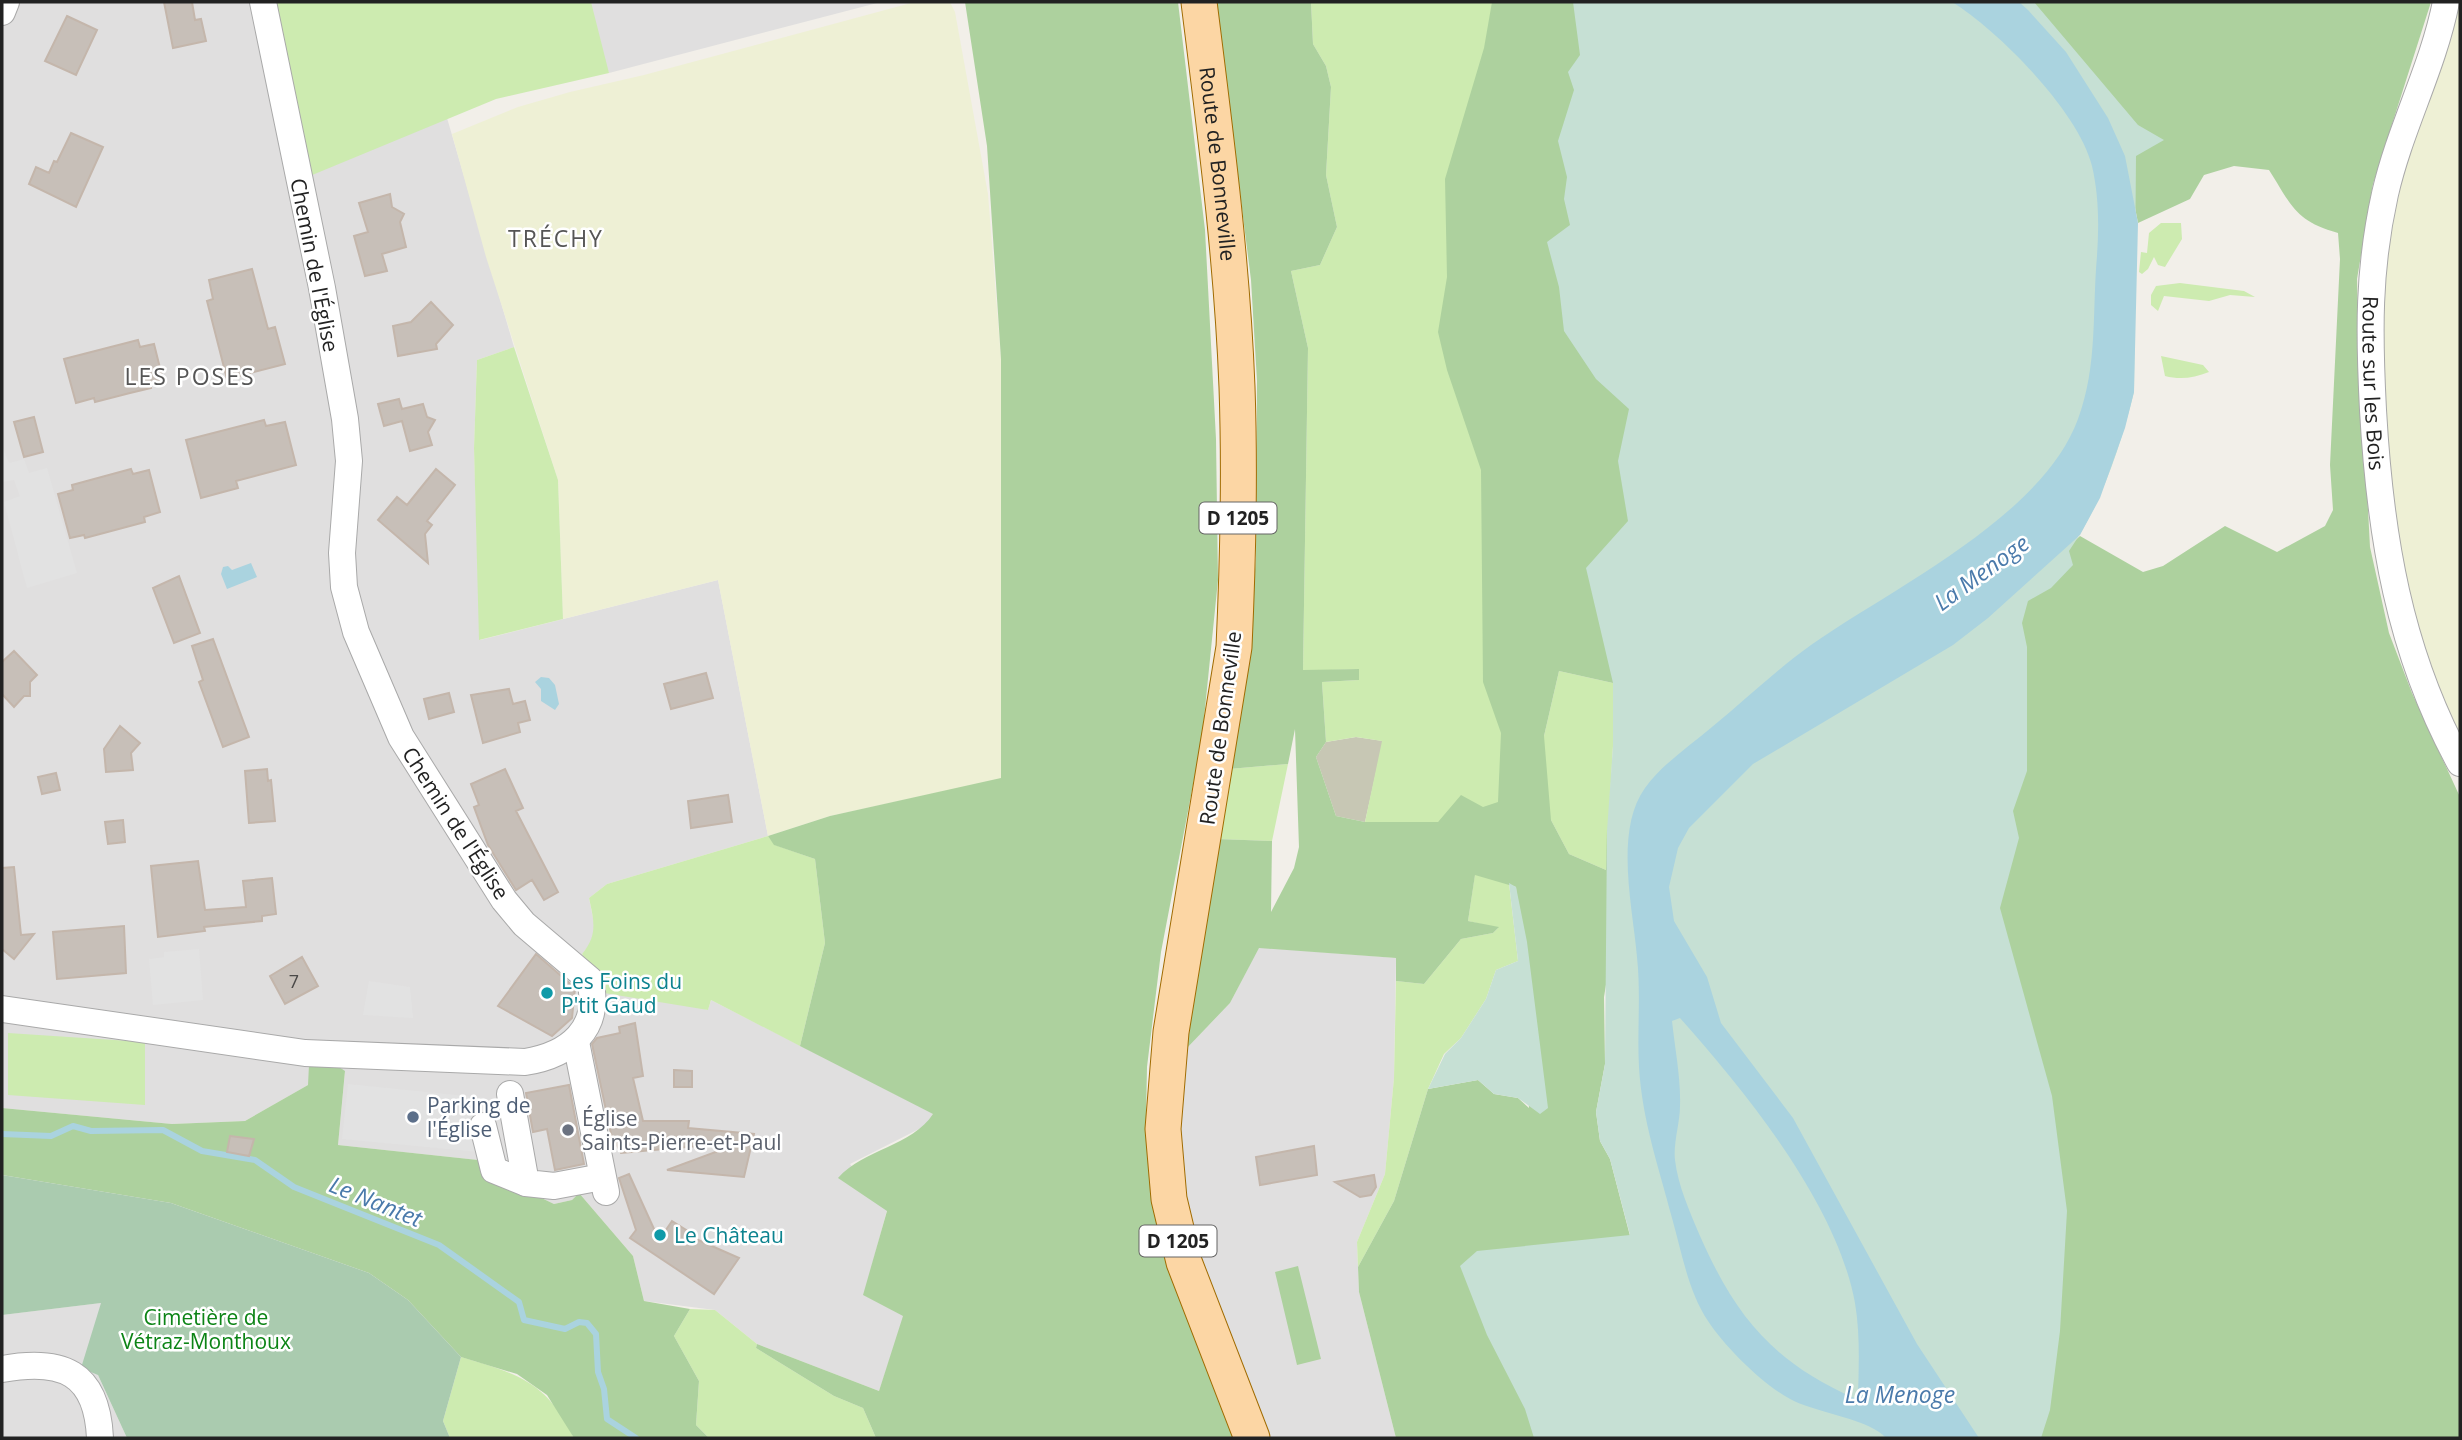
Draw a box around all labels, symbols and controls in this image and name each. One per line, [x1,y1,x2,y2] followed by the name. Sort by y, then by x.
[1193,65,1243,262] street label: Route de Bonneville
[284,176,346,354] street label: Chemin de l'Église
[508,222,604,254] district label: TRÉCHY
[2357,296,2391,472] street label: Route sur les Bois
[124,360,256,392] district label: LES POSES
[1200,503,1276,534] road number: D 1205
[1927,527,2035,617] water label: La Menoge
[1193,629,1247,827] street label: Route de Bonneville
[396,741,516,905] street label: Chemin de l'Église
[561,967,682,1019] place label: Les Foins du P'tit Gaud
[289,969,299,993] house number: 7
[539,985,555,1001] marker: Les Foins du P'tit Gaud
[427,1091,531,1143] place label: Parking de l'Église
[582,1104,782,1156] place label: Église Saints-Pierre-et-Paul
[405,1109,421,1125] marker: Parking de l'Église
[560,1122,576,1138] marker: Église Saints-Pierre-et-Paul
[325,1168,429,1235] water label: Le Nantet
[674,1221,784,1249] place label: Le Château
[1140,1226,1216,1256] road number: D 1205
[652,1227,668,1243] marker: Le Château
[121,1303,291,1355] park label: Cimetière de Vétraz-Monthoux
[1845,1378,1955,1410] water label: La Menoge

